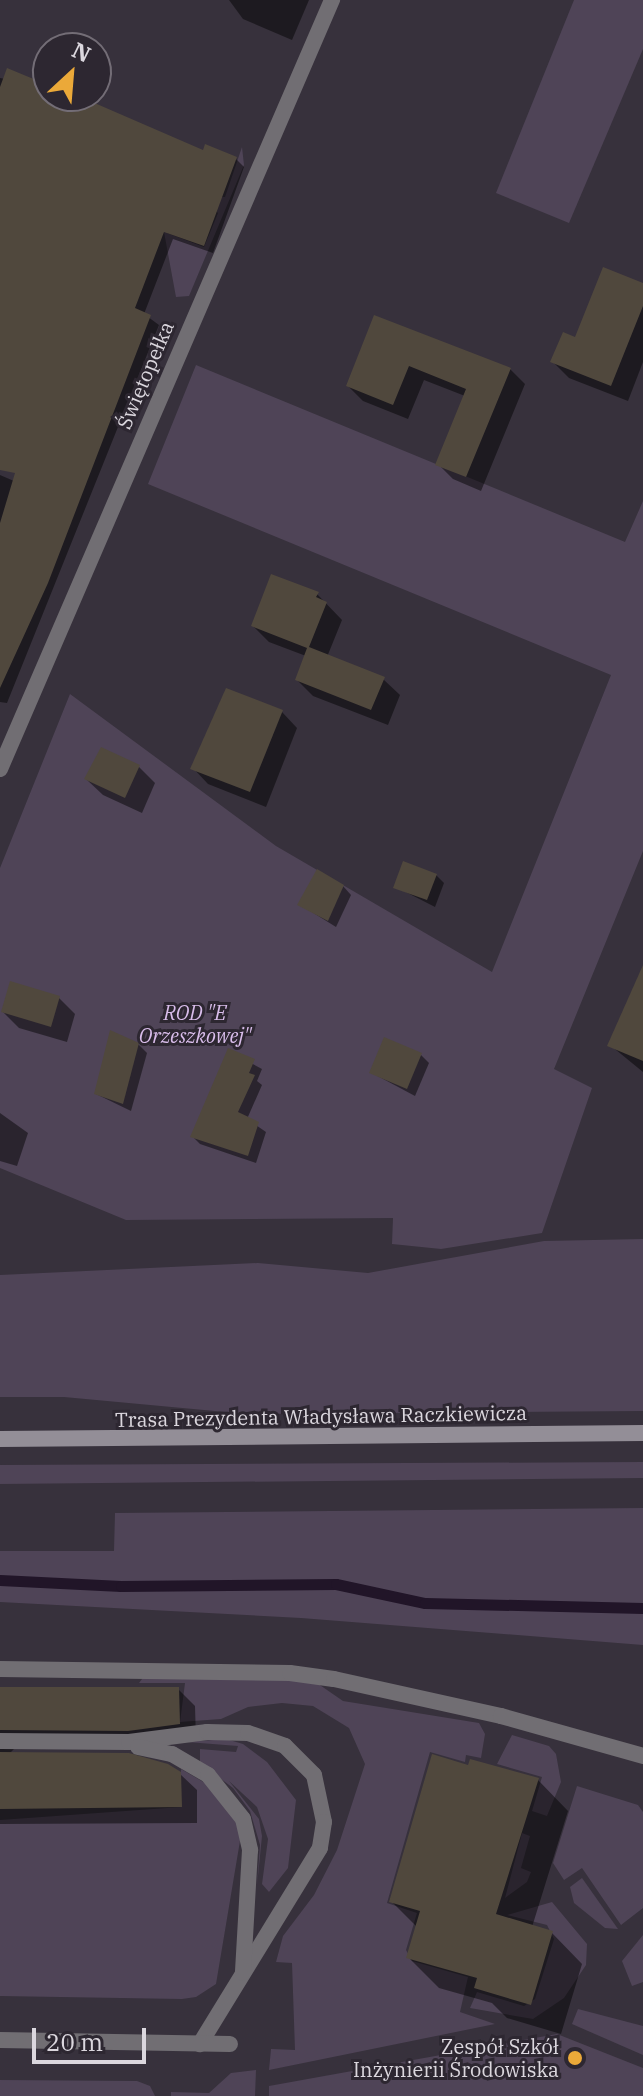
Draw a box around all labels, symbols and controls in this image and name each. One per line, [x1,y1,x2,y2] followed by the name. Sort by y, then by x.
[32,32,112,112] north arrow
[68,35,96,69] text: N
[112,318,178,432] street label: Świętopełka
[139,1001,251,1048] park label: ROD "E Orzeszkowej"
[115,1400,527,1432] street label: Trasa Prezydenta Władysława Raczkiewicza
[36,2012,150,2062] scale bar
[46,2026,103,2058] text: 20 m
[353,2034,559,2081] place label: Zespół Szkół Inżynierii Środowiska
[566,2049,584,2067] marker: Zespół Szkół Inżynierii Środowiska

